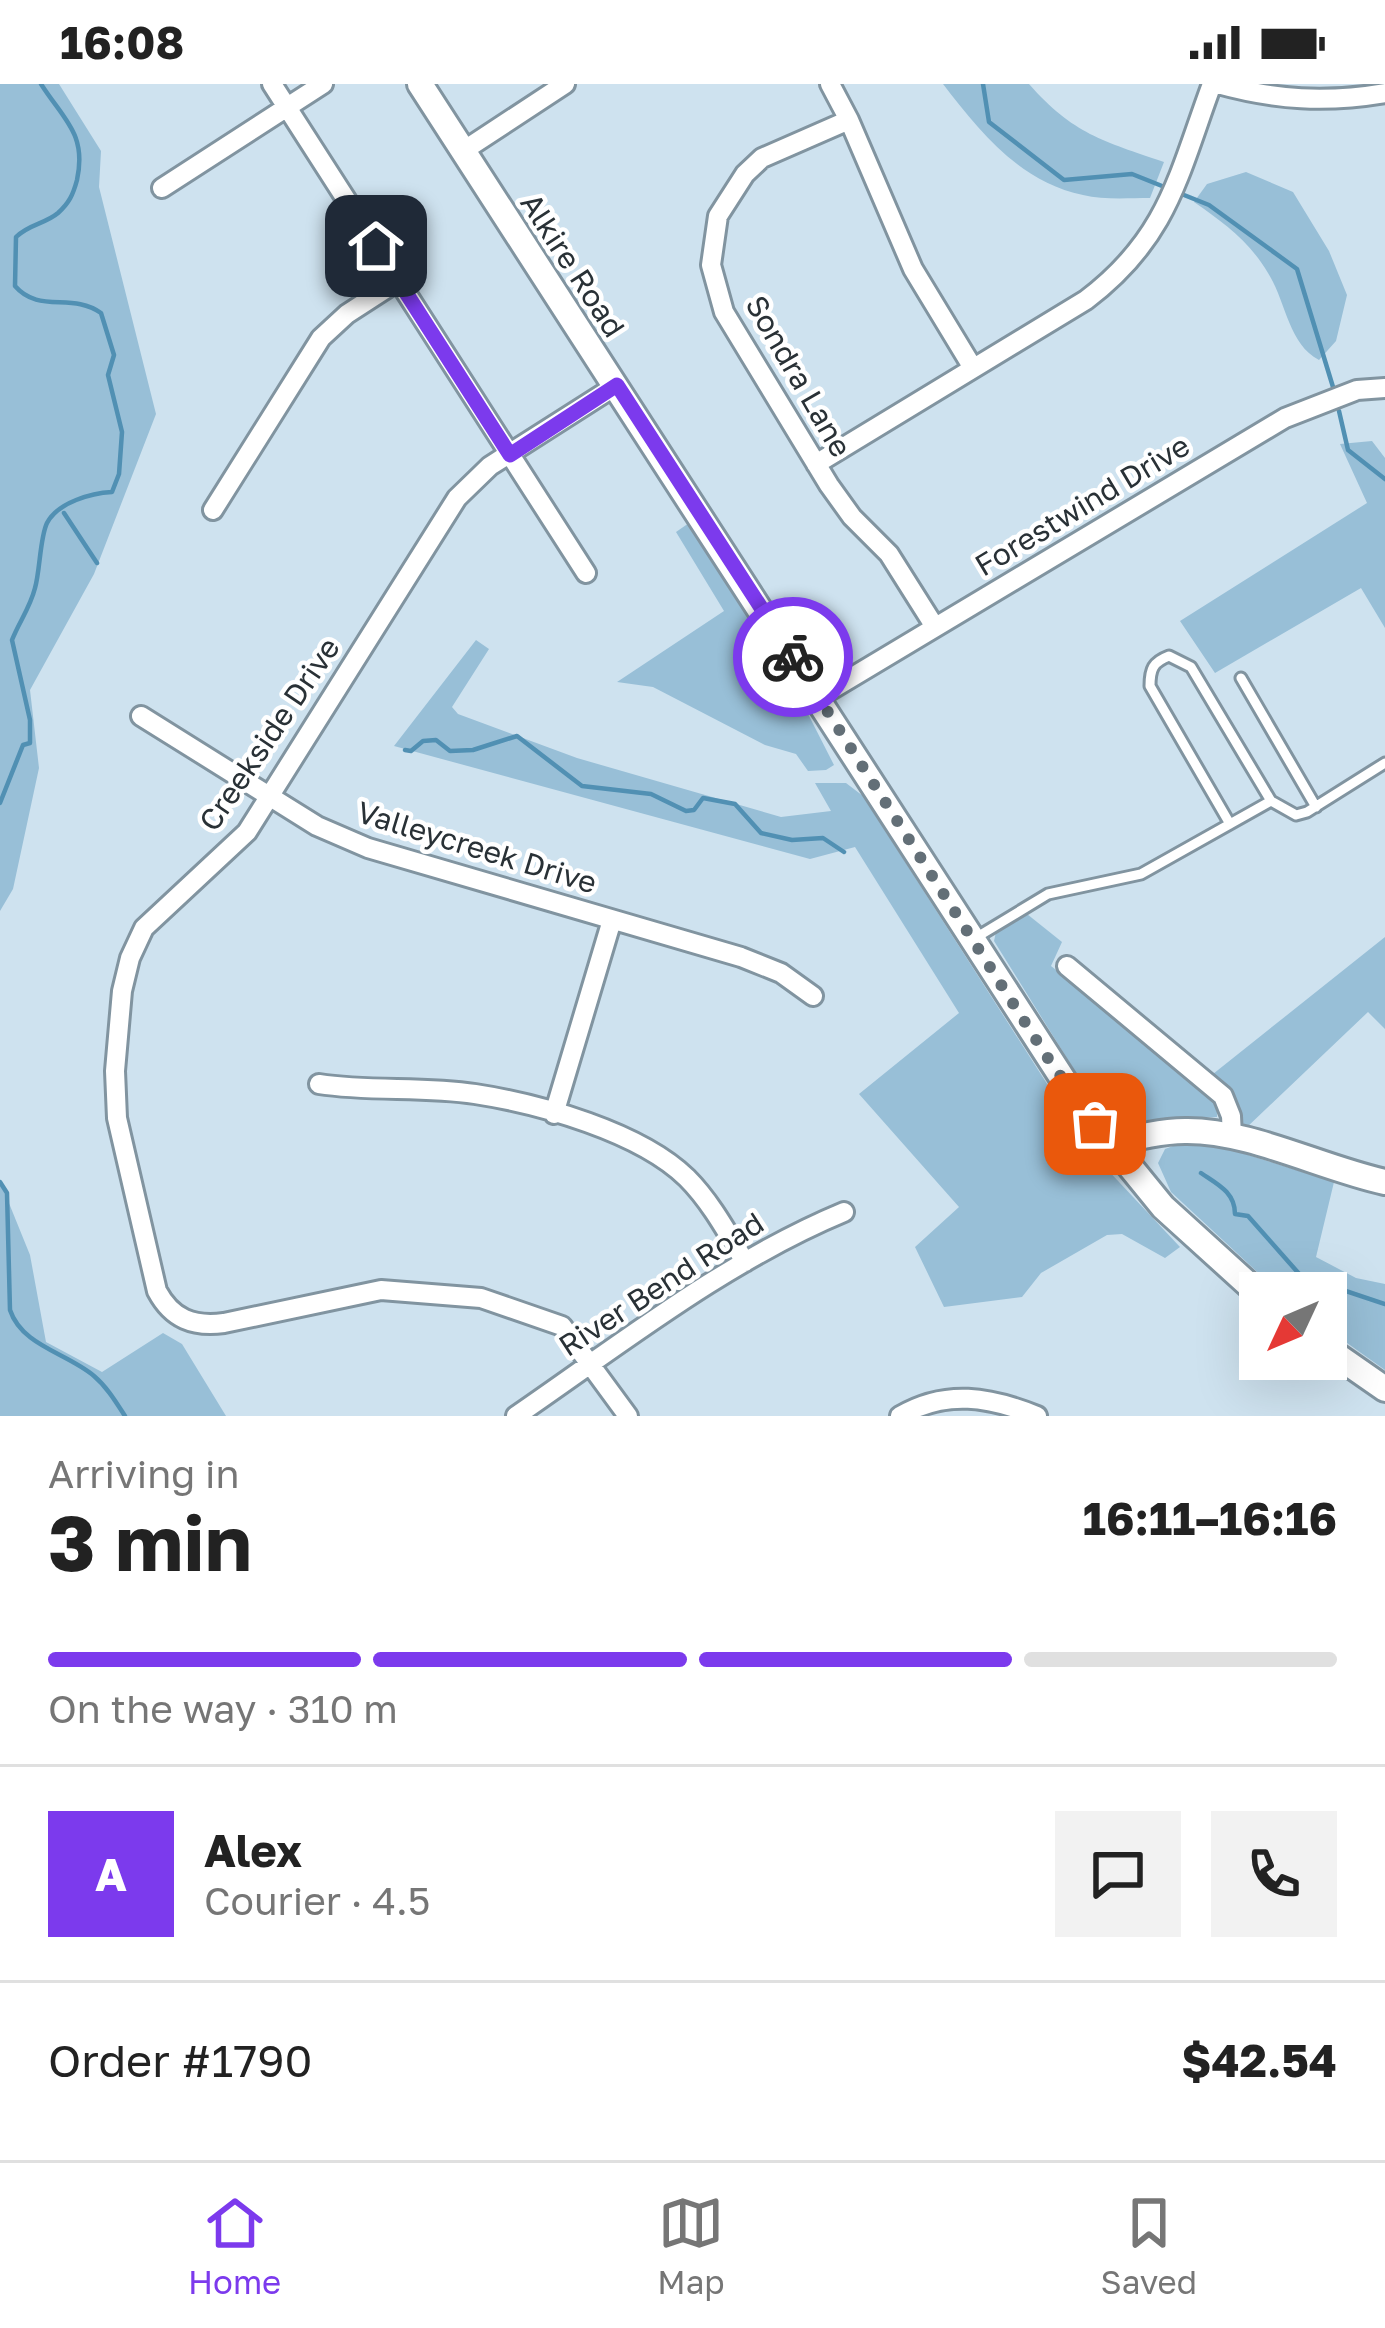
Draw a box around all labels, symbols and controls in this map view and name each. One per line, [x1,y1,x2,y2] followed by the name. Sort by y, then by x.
[60,15,184,69] text: 16:08
[513,186,633,344] street label: Alkire Road
[325,195,427,297] pin
[343,213,409,279] icon: home
[738,289,860,463] street label: Sondra Lane
[968,427,1196,583] street label: Forestwind Drive
[733,597,853,717] courier
[760,624,826,690] icon: bike
[191,631,347,837] street label: Creekside Drive
[353,793,601,901] street label: Valleycreek Drive
[1044,1073,1146,1175] pin
[1062,1091,1128,1157] icon: bag
[552,1204,770,1364] street label: River Bend Road
[1239,1272,1347,1380] north arrow
[1239,1272,1347,1380] map controls
[48,1450,239,1497] text: Arriving in
[1083,1491,1337,1545] text: 16:11–16:16
[48,1495,252,1588] text: 3 min
[48,1685,398,1732] text: On the way · 310 m
[1055,1811,1181,1937] button: chat
[1211,1811,1337,1937] button: phone
[204,1823,302,1877] text: Alex
[95,1847,127,1901] text: A
[204,1877,430,1924] text: Courier · 4.5
[48,2033,312,2087] text: Order #1790
[1181,2033,1337,2087] text: $42.54
[188,2190,281,2301] tab: Home
[657,2190,725,2301] tab: Map
[1101,2190,1197,2301] tab: Saved

